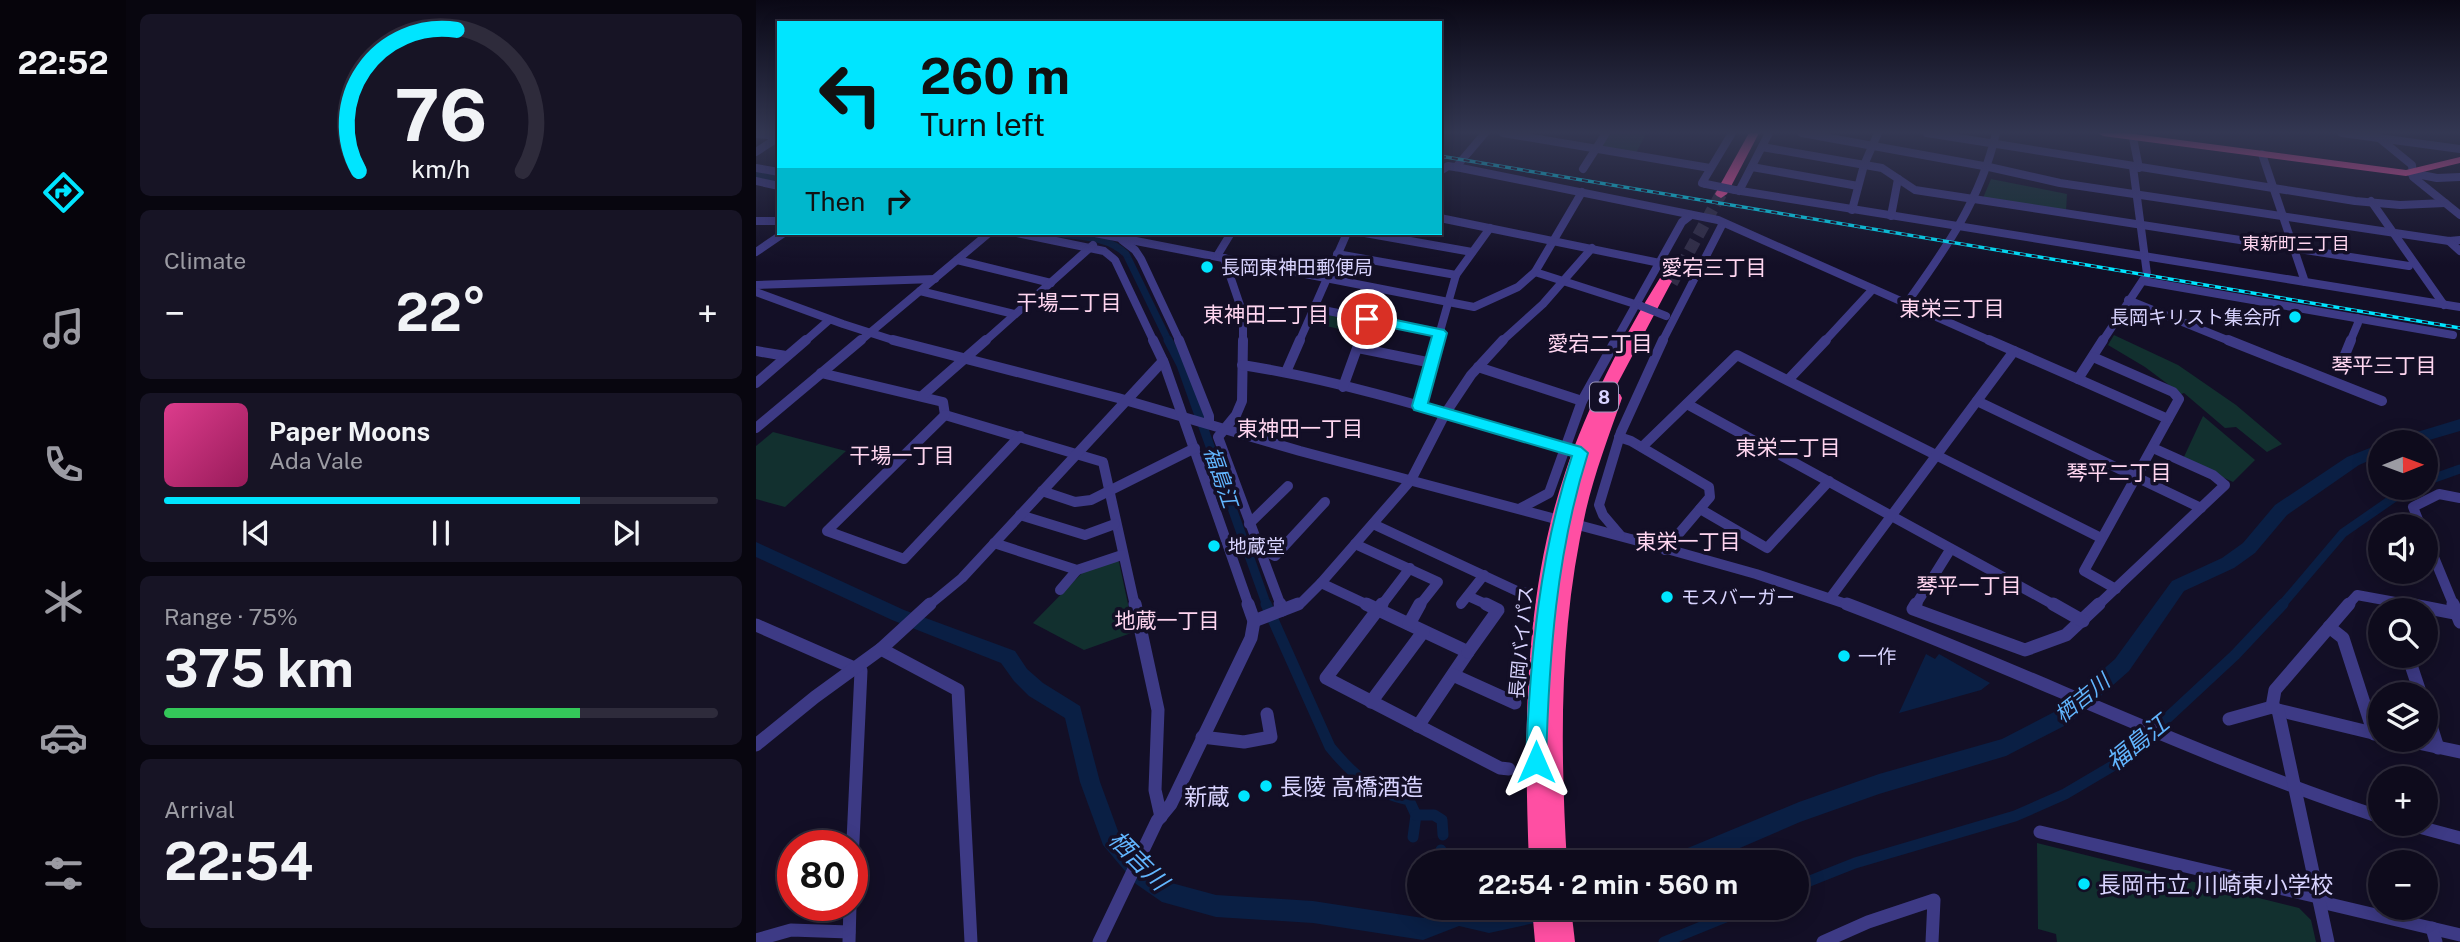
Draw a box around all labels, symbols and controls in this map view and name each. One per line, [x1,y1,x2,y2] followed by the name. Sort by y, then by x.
[17,44,109,81] text: 22:52
[920,47,1070,105] text: 260 m
[805,49,896,140] icon: left
[395,72,487,157] text: 76
[920,106,1045,143] text: Turn left
[412,154,470,184] text: km/h
[39,168,88,217] icon: directions
[879,182,917,220] icon: right
[805,186,865,217] text: Then
[2242,233,2350,254] district label: 東新町三丁目
[164,247,246,274] text: Climate
[1662,255,1767,280] district label: 愛宕三丁目
[1221,256,1373,278] place label: 長岡東神田郵便局
[1199,259,1215,275] marker: 長岡東神田郵便局
[396,282,486,343] text: 22°
[1337,289,1397,349] pin
[1017,290,1122,315] district label: 干場二丁目
[164,291,185,336] text: −
[697,291,718,336] text: +
[1900,296,2005,321] district label: 東栄三丁目
[1348,300,1386,338] icon: arrive
[1203,302,1329,327] district label: 東神田二丁目
[39,304,88,353] icon: music
[2110,306,2281,328] place label: 長岡キリスト集会所
[2287,309,2303,325] marker: 長岡キリスト集会所
[1548,331,1653,356] district label: 愛宕二丁目
[2332,353,2437,378] district label: 琴平三丁目
[1590,382,1618,412] road number: 8
[269,416,430,447] text: Paper Moons
[1237,416,1363,441] district label: 東神田一丁目
[2368,430,2438,500] north arrow
[2368,430,2438,920] map controls
[1736,435,1841,460] district label: 東栄二丁目
[39,440,88,489] icon: phone
[850,443,955,468] district label: 干場一丁目
[1199,443,1244,513] water label: 福島江
[269,447,363,474] text: Ada Vale
[2067,460,2172,485] district label: 琴平二丁目
[237,514,275,552] icon: previous
[422,514,460,552] icon: pause
[607,514,645,552] icon: next
[2368,514,2438,584] button: sound
[1636,529,1741,554] district label: 東栄一丁目
[1228,535,1285,557] place label: 地蔵堂
[1206,538,1222,554] marker: 地蔵堂
[1917,573,2022,598] district label: 琴平一丁目
[39,577,88,626] icon: climate
[1505,584,1537,700] street label: 長岡バイパス
[1681,586,1795,608] place label: モスバーガー
[1659,589,1675,605] marker: モスバーガー
[2368,598,2438,668] button: search
[164,603,298,630] text: Range · 75%
[1115,608,1220,633] district label: 地蔵一丁目
[164,638,354,699] text: 375 km
[1858,645,1896,667] place label: 一作
[1836,648,1852,664] marker: 一作
[2050,667,2116,728] water label: 栖吉川
[2368,682,2438,752] button: layers
[2100,707,2176,776] water label: 福島江
[39,713,88,762] icon: car
[1499,725,1573,799] position arrow
[2368,766,2438,836] button: +
[1280,773,1424,800] place label: 長陵 高橋酒造
[1258,778,1274,794] marker: 長陵 高橋酒造
[1184,783,1230,810] place label: 新蔵
[1236,788,1252,804] marker: 新蔵
[164,796,235,823] text: Arrival
[1104,825,1176,897] water label: 栖吉川
[777,830,868,921] speed limit sign: 80
[164,831,313,892] text: 22:54
[39,849,88,898] icon: filters
[2368,850,2438,920] button: −
[1478,869,1738,900] text: 22:54 · 2 min · 560 m
[2098,871,2334,898] place label: 長岡市立 川崎東小学校
[2076,876,2092,892] marker: 長岡市立 川崎東小学校

